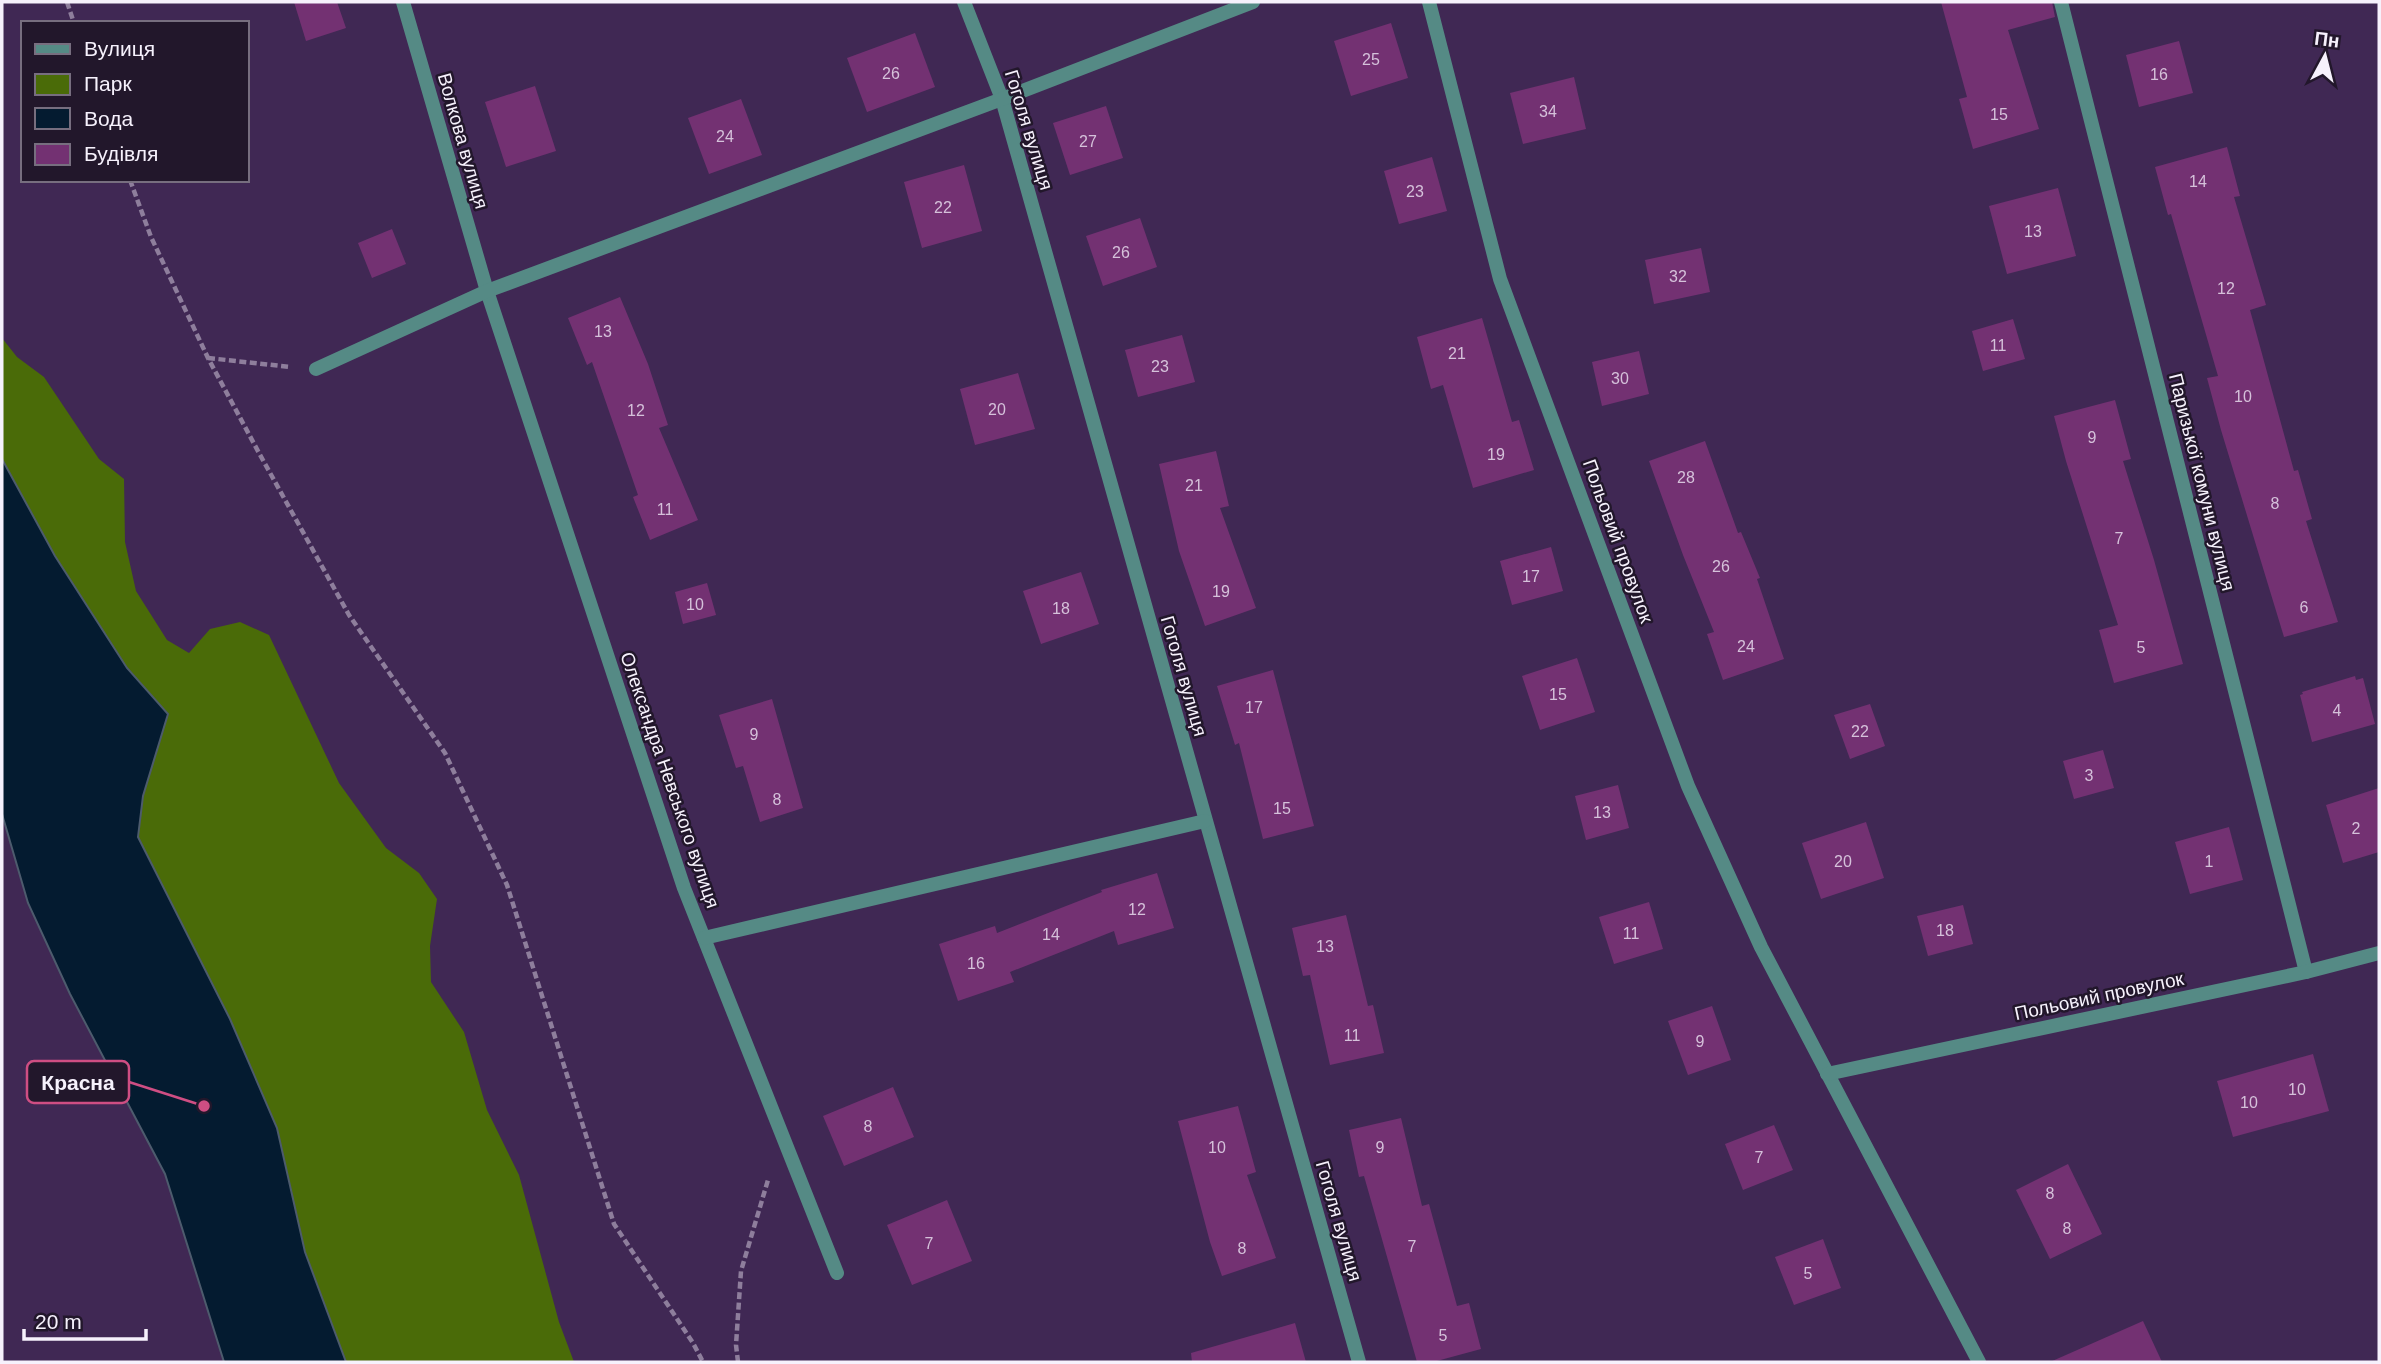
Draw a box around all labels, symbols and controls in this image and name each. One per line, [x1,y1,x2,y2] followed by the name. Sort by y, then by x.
[21,21,248,182] legend
[2290,21,2360,91] north arrow
[2313,28,2341,52] text: Пн
[84,37,155,60] text: Вулиця
[1362,51,1380,68] house number: 25
[882,65,900,82] house number: 26
[2150,66,2168,83] house number: 16
[1001,67,1057,193] street label: Гоголя вулиця
[434,71,492,211] street label: Волкова вулиця
[84,72,132,95] text: Парк
[1539,103,1557,120] house number: 34
[1990,106,2008,123] house number: 15
[84,107,133,130] text: Вода
[716,128,734,145] house number: 24
[1079,133,1097,150] house number: 27
[84,142,158,165] text: Будівля
[2189,173,2207,190] house number: 14
[1406,183,1424,200] house number: 23
[934,199,952,216] house number: 22
[2024,223,2042,240] house number: 13
[1112,244,1130,261] house number: 26
[1669,268,1687,285] house number: 32
[2217,280,2235,297] house number: 12
[594,323,612,340] house number: 13
[1990,337,2006,354] house number: 11
[1448,345,1466,362] house number: 21
[1151,358,1169,375] house number: 23
[1611,370,1629,387] house number: 30
[2165,371,2239,593] street label: Паризької комуни вулиця
[2234,388,2252,405] house number: 10
[988,401,1006,418] house number: 20
[627,402,645,419] house number: 12
[2088,429,2097,446] house number: 9
[1487,446,1505,463] house number: 19
[1579,456,1658,626] street label: Польовий провулок
[1677,469,1695,486] house number: 28
[1185,477,1203,494] house number: 21
[2271,495,2280,512] house number: 8
[657,501,673,518] house number: 11
[2115,530,2124,547] house number: 7
[1712,558,1730,575] house number: 26
[1522,568,1540,585] house number: 17
[1212,583,1230,600] house number: 19
[686,596,704,613] house number: 10
[2300,599,2309,616] house number: 6
[1052,600,1070,617] house number: 18
[1157,613,1211,739] street label: Гоголя вулиця
[1737,638,1755,655] house number: 24
[2137,639,2146,656] house number: 5
[616,649,724,911] street label: Олександра Невського вулиця
[1549,686,1567,703] house number: 15
[1245,699,1263,716] house number: 17
[2333,702,2342,719] house number: 4
[1851,723,1869,740] house number: 22
[750,726,759,743] house number: 9
[2085,767,2094,784] house number: 3
[773,791,782,808] house number: 8
[1273,800,1291,817] house number: 15
[1593,804,1611,821] house number: 13
[2352,820,2361,837] house number: 2
[1834,853,1852,870] house number: 20
[2205,853,2214,870] house number: 1
[1128,901,1146,918] house number: 12
[1936,922,1954,939] house number: 18
[1623,925,1639,942] house number: 11
[1042,926,1060,943] house number: 14
[1316,938,1334,955] house number: 13
[967,955,985,972] house number: 16
[2013,968,2186,1024] street label: Польовий провулок
[1344,1027,1360,1044] house number: 11
[1696,1033,1705,1050] house number: 9
[27,1061,129,1103] callout: Красна
[41,1071,115,1094] text: Красна
[2288,1081,2306,1098] house number: 10
[2240,1094,2258,1111] house number: 10
[864,1118,873,1135] house number: 8
[1208,1139,1226,1156] house number: 10
[1376,1139,1385,1156] house number: 9
[1755,1149,1764,1166] house number: 7
[1312,1158,1366,1284] street label: Гоголя вулиця
[2046,1185,2055,1202] house number: 8
[2063,1220,2072,1237] house number: 8
[925,1235,934,1252] house number: 7
[1408,1238,1417,1255] house number: 7
[1238,1240,1247,1257] house number: 8
[1804,1265,1813,1282] house number: 5
[24,1298,147,1342] scale bar
[35,1310,82,1333] text: 20 m
[1439,1327,1448,1344] house number: 5

